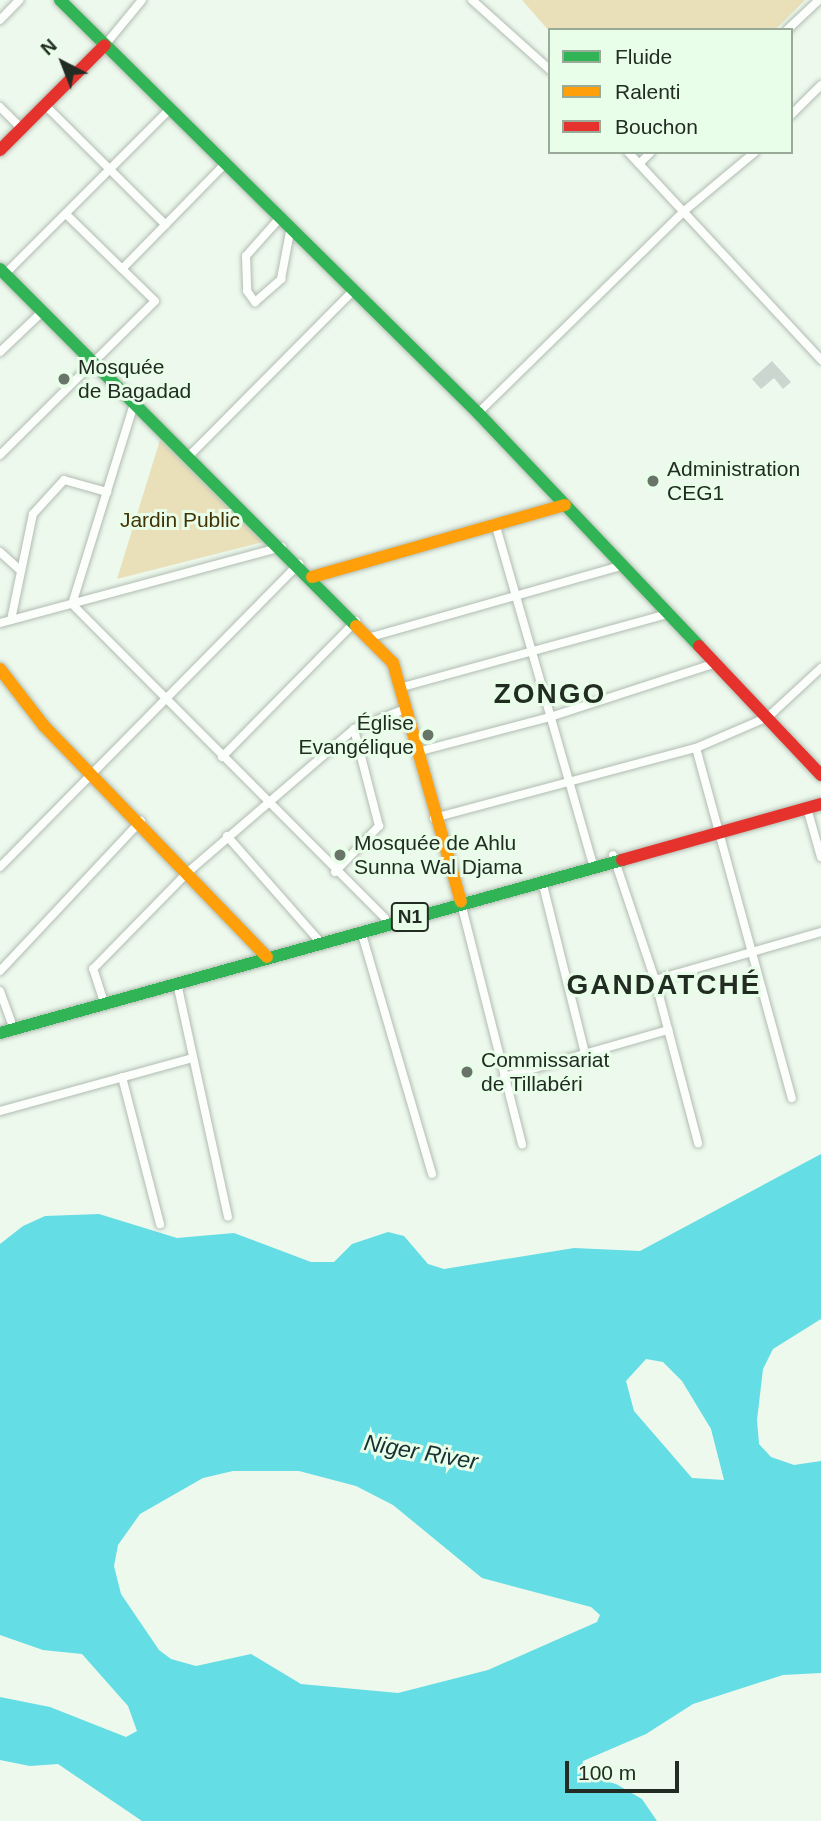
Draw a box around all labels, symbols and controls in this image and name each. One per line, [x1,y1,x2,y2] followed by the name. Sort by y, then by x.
[28,28,98,98] north arrow
[548,28,793,154] legend
[36,35,61,59] text: N
[615,45,672,68] text: Fluide
[615,80,680,103] text: Ralenti
[615,115,698,138] text: Bouchon
[78,354,191,404] place label: Mosquée de Bagadad
[56,371,72,387] marker: Mosquée de Bagadad
[667,456,800,506] place label: Administration CEG1
[645,473,661,489] marker: Administration CEG1
[120,507,240,533] park label: Jardin Public
[494,677,606,711] district label: ZONGO
[298,710,414,760] place label: Église Evangélique
[420,727,436,743] marker: Église Evangélique
[354,830,522,880] place label: Mosquée de Ahlu Sunna Wal Djama
[332,847,348,863] marker: Mosquée de Ahlu Sunna Wal Djama
[391,902,429,932] road number: N1
[568,968,760,1002] district label: GANDATCHÉ
[481,1047,609,1097] place label: Commissariat de Tillabéri
[459,1064,475,1080] marker: Commissariat de Tillabéri
[362,1428,480,1476] water label: Niger River
[569,1748,683,1792] scale bar
[578,1761,636,1784] text: 100 m

